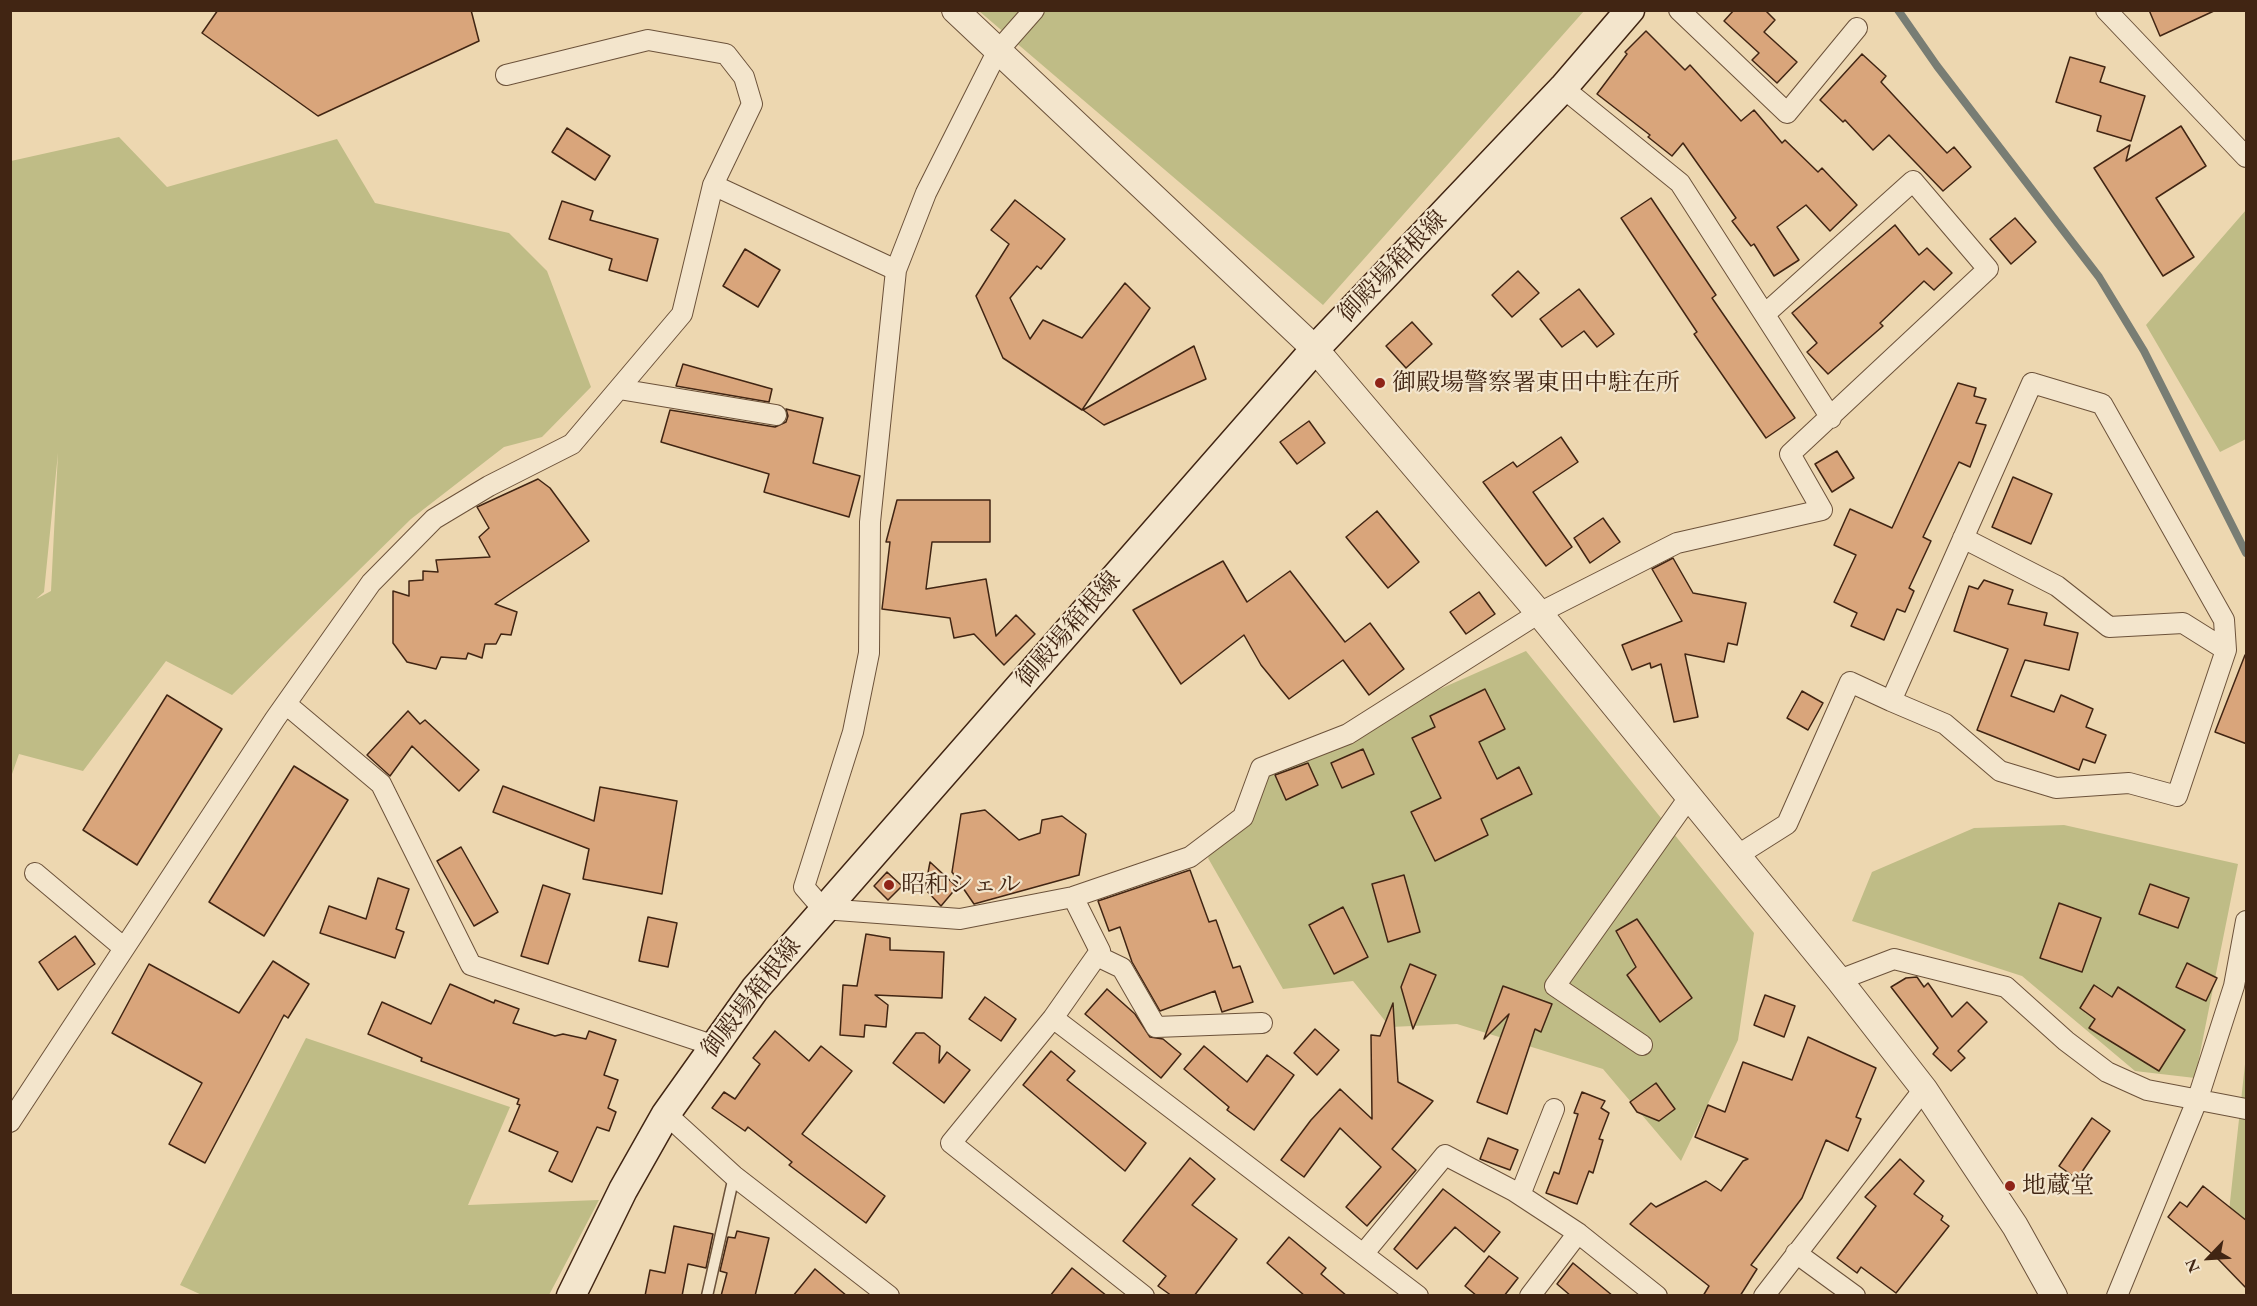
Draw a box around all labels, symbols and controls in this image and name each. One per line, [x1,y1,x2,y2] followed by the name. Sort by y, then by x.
[1333,205,1453,329] street label: 御殿場箱根線
[1392,369,1680,397] place label: 御殿場警察署東田中駐在所
[1373,376,1387,390] marker: 御殿場警察署東田中駐在所
[1011,566,1127,694] street label: 御殿場箱根線
[901,871,1021,899] place label: 昭和シェル
[882,878,896,892] marker: 昭和シェル
[696,932,808,1064] street label: 御殿場箱根線
[2022,1172,2094,1200] place label: 地蔵堂
[2003,1179,2017,1193] marker: 地蔵堂
[2179,1228,2239,1288] north arrow
[2180,1256,2204,1276] text: N

